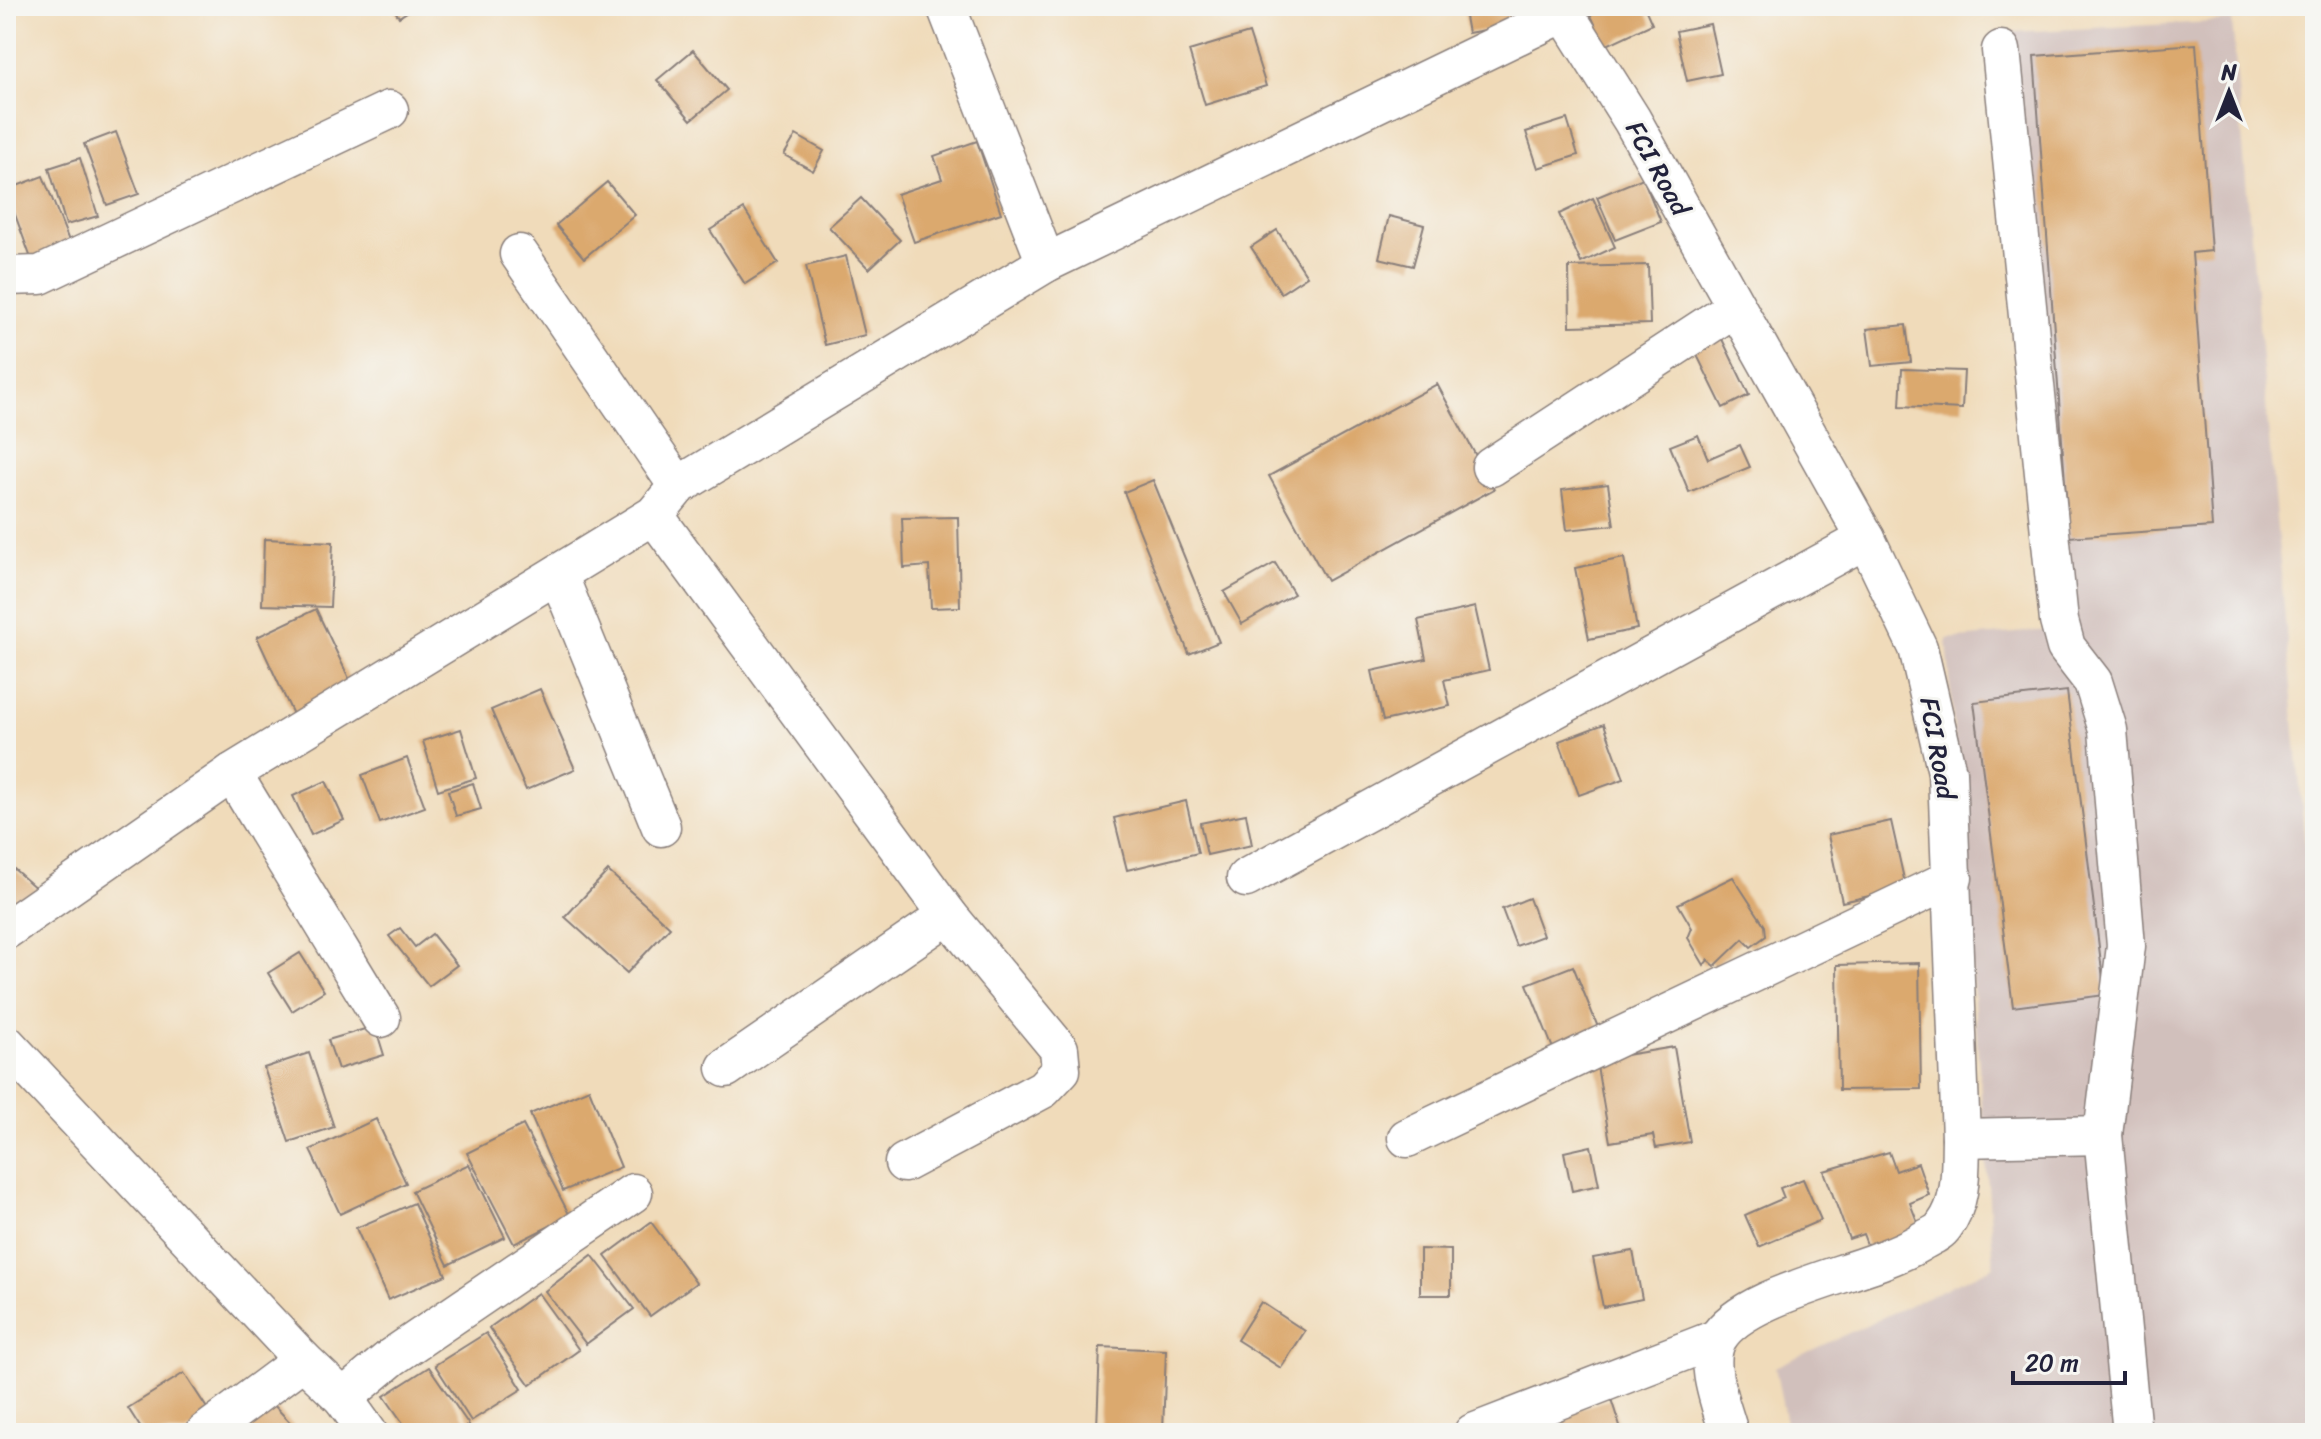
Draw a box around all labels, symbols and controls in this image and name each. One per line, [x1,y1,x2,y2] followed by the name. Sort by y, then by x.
[2189,52,2269,132] north arrow
[2220,53,2237,92] text: N
[1613,112,1704,226] street label: FCI Road
[1906,693,1970,805] street label: FCI Road
[2013,1335,2125,1385] scale bar
[2025,1342,2079,1384] text: 20 m

